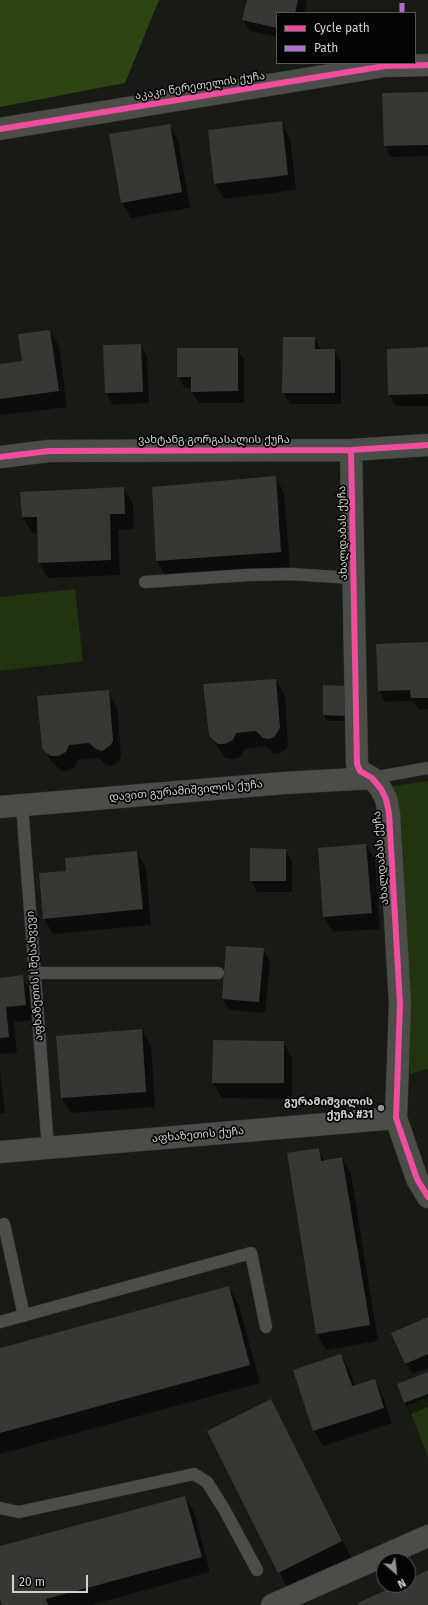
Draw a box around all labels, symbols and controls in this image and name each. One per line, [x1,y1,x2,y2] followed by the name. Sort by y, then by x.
[276,12,416,64] legend
[314,21,370,35] text: Cycle path
[314,41,338,55] text: Path
[134,69,266,103] street label: აკაკი წერეთელის ქუჩა
[138,433,290,447] street label: ვახტანგ გორგასალის ქუჩა
[336,486,350,580] street label: ახალდაბას ქუჩა
[109,778,263,804] street label: დავით გურამიშვილის ქუჩა
[370,810,392,906] street label: ახალდაბას ქუჩა
[24,911,46,1041] street label: აფხაზეთის I შესახვევი
[284,1095,373,1121] place label: გურამიშვილის ქუჩა #31
[376,1103,386,1113] marker: გურამიშვილის ქუჩა #31
[151,1124,245,1146] street label: აფხაზეთის ქუჩა
[376,1553,416,1593] north arrow
[14,1567,90,1593] scale bar
[19,1575,45,1589] text: 20 m
[395,1576,408,1591] text: N

